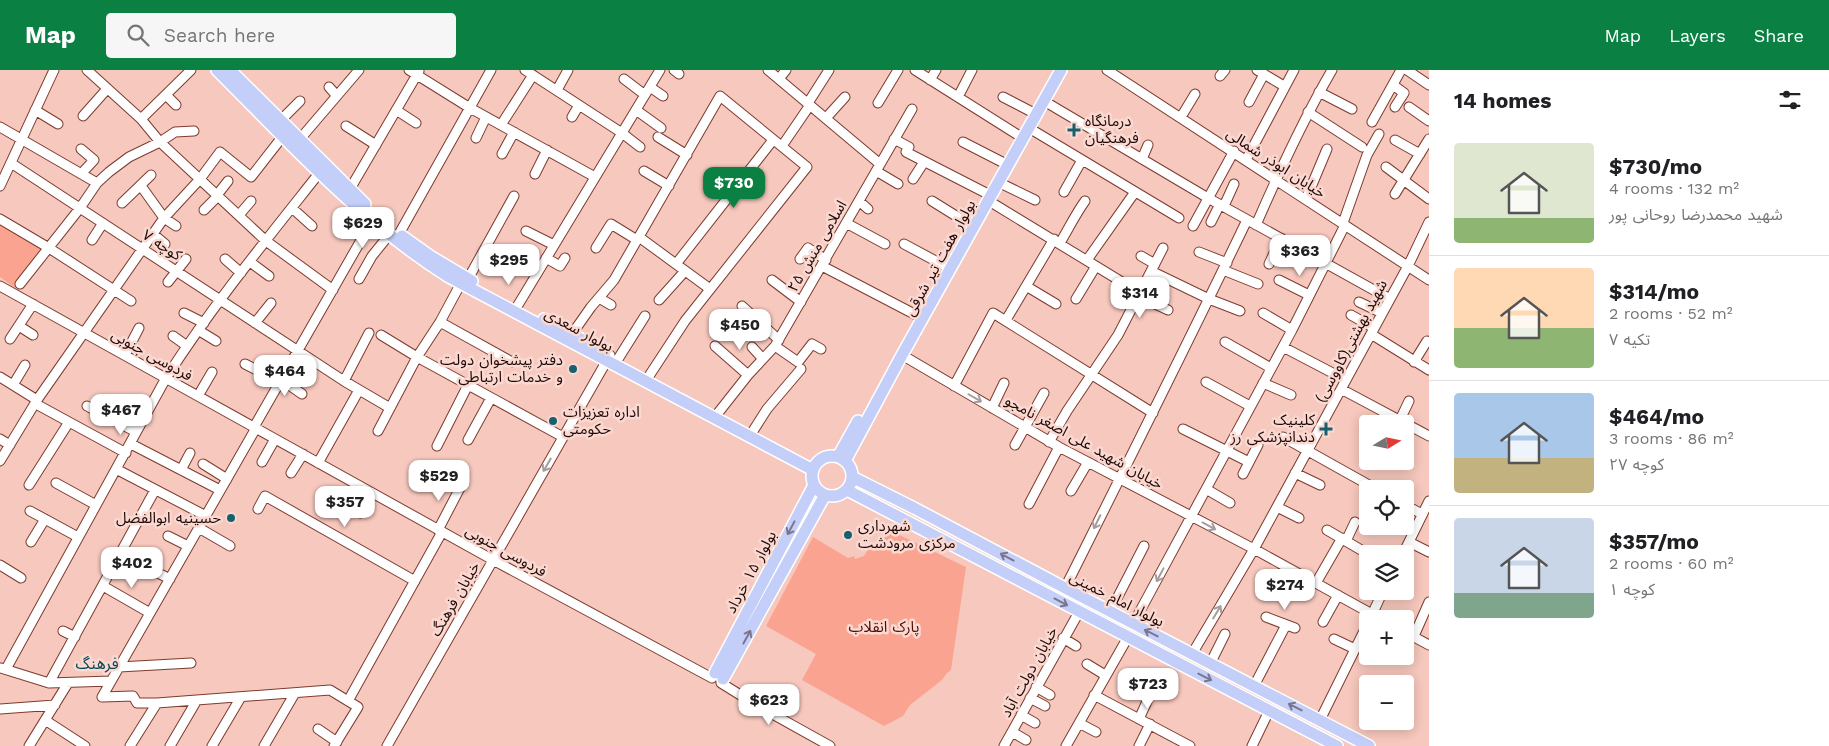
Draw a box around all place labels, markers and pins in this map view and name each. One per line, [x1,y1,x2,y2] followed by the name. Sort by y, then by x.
[1085,112,1139,147] place label: درمانگاه فرهنگیان
[1067,123,1081,137] marker: درمانگاه فرهنگیان
[704,166,764,209] pin: $730
[333,206,393,249] pin: $629
[1270,234,1330,277] pin: $363
[479,244,539,286] pin: $295
[1110,276,1170,319] pin: $314
[710,308,770,351] pin: $450
[440,351,563,386] place label: دفتر پیشخوان دولت و خدمات ارتباطی
[255,354,315,397] pin: $464
[567,363,579,375] marker: دفتر پیشخوان دولت و خدمات ارتباطی
[91,394,151,436] pin: $467
[563,403,640,438] place label: اداره تعزیزات حکومتی
[1230,411,1316,447] place label: کلینیک دندانپزشکی رز
[547,415,559,427] marker: اداره تعزیزات حکومتی
[1319,422,1333,436] marker: کلینیک دندانپزشکی رز
[409,460,469,502] pin: $529
[315,486,375,528] pin: $357
[116,509,221,527] place label: حسینیه ابوالفضل
[225,512,237,524] marker: حسینیه ابوالفضل
[858,517,956,552] place label: شهرداری مرکزی مرودشت
[842,529,854,541] marker: شهرداری مرکزی مرودشت
[102,546,162,589] pin: $402
[1255,568,1315,611] pin: $274
[1118,668,1178,710] pin: $723
[739,684,799,726] pin: $623

